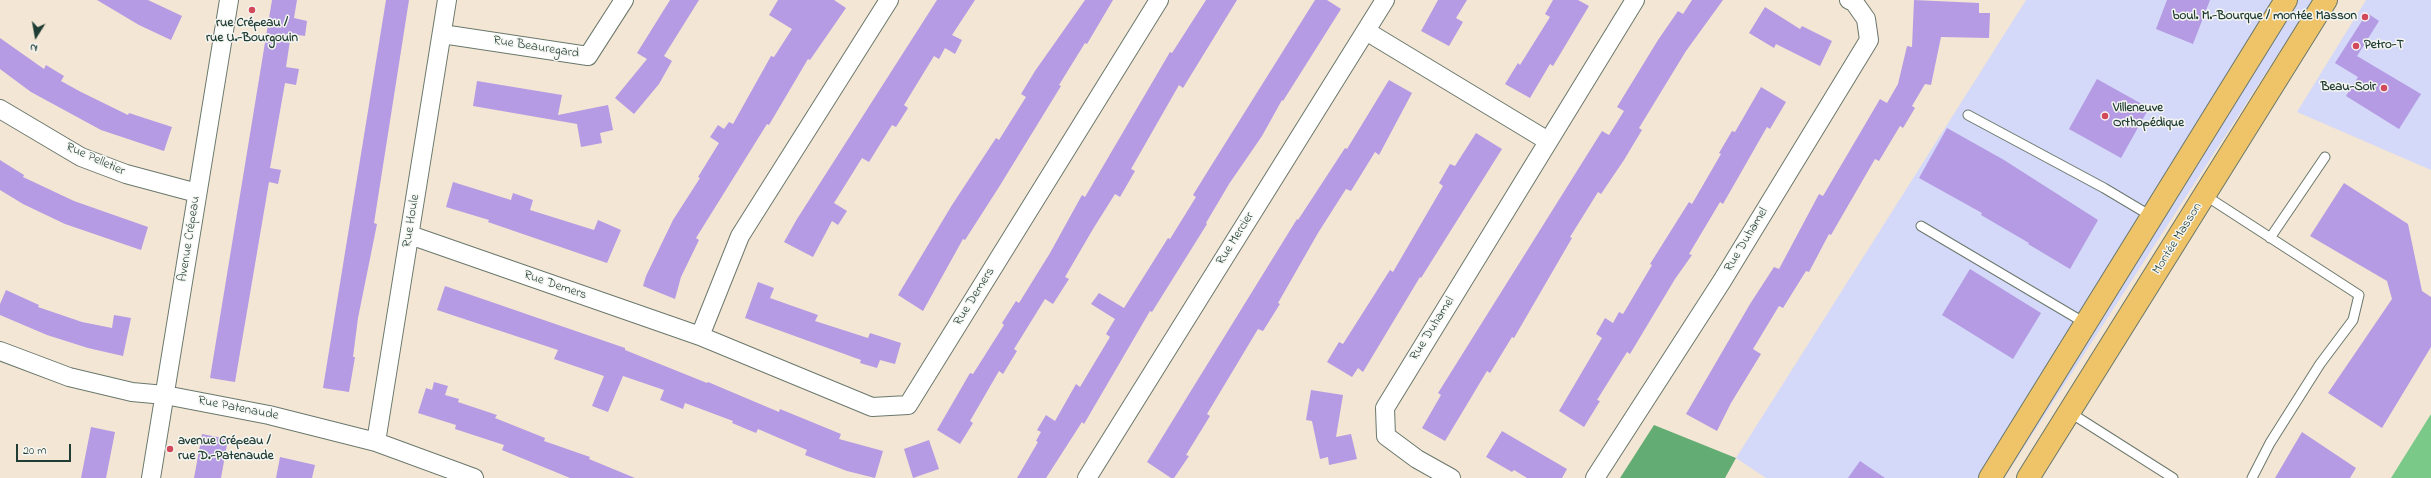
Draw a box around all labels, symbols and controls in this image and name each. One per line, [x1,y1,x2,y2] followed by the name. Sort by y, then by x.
[247,5,257,15] marker: rue Crépeau / rue U.-Bourgouin
[2173,9,2357,25] place label: boul. M.-Bourque / montée Masson
[2360,12,2370,22] marker: boul. M.-Bourque / montée Masson
[16,16,56,56] north arrow
[206,16,298,47] place label: rue Crépeau / rue U.-Bourgouin
[492,34,580,62] street label: Rue Beauregard
[2364,38,2404,54] place label: Petro-T
[29,39,39,56] text: N
[2351,41,2361,51] marker: Petro-T
[2321,80,2376,96] place label: Beau-Soir
[2379,83,2389,93] marker: Beau-Soir
[2113,101,2184,132] place label: Villeneuve Orthopédique
[2100,111,2110,121] marker: Villeneuve Orthopédique
[63,140,127,180] street label: Rue Pelletier
[400,193,424,249] street label: Rue Houle
[176,195,204,283] street label: Avenue Crépeau
[2150,200,2206,278] street label: Montée Masson
[1722,205,1772,275] street label: Rue Duhamel
[1214,210,1258,268] street label: Rue Mercier
[951,265,999,329] street label: Rue Demers
[521,268,589,304] street label: Rue Demers
[1407,294,1459,364] street label: Rue Duhamel
[196,394,280,424] street label: Rue Patenaude
[178,434,273,465] place label: avenue Crépeau / rue D.-Patenaude
[18,436,73,462] scale bar
[23,442,46,460] text: 20 m
[165,444,175,454] marker: avenue Crépeau / rue D.-Patenaude

